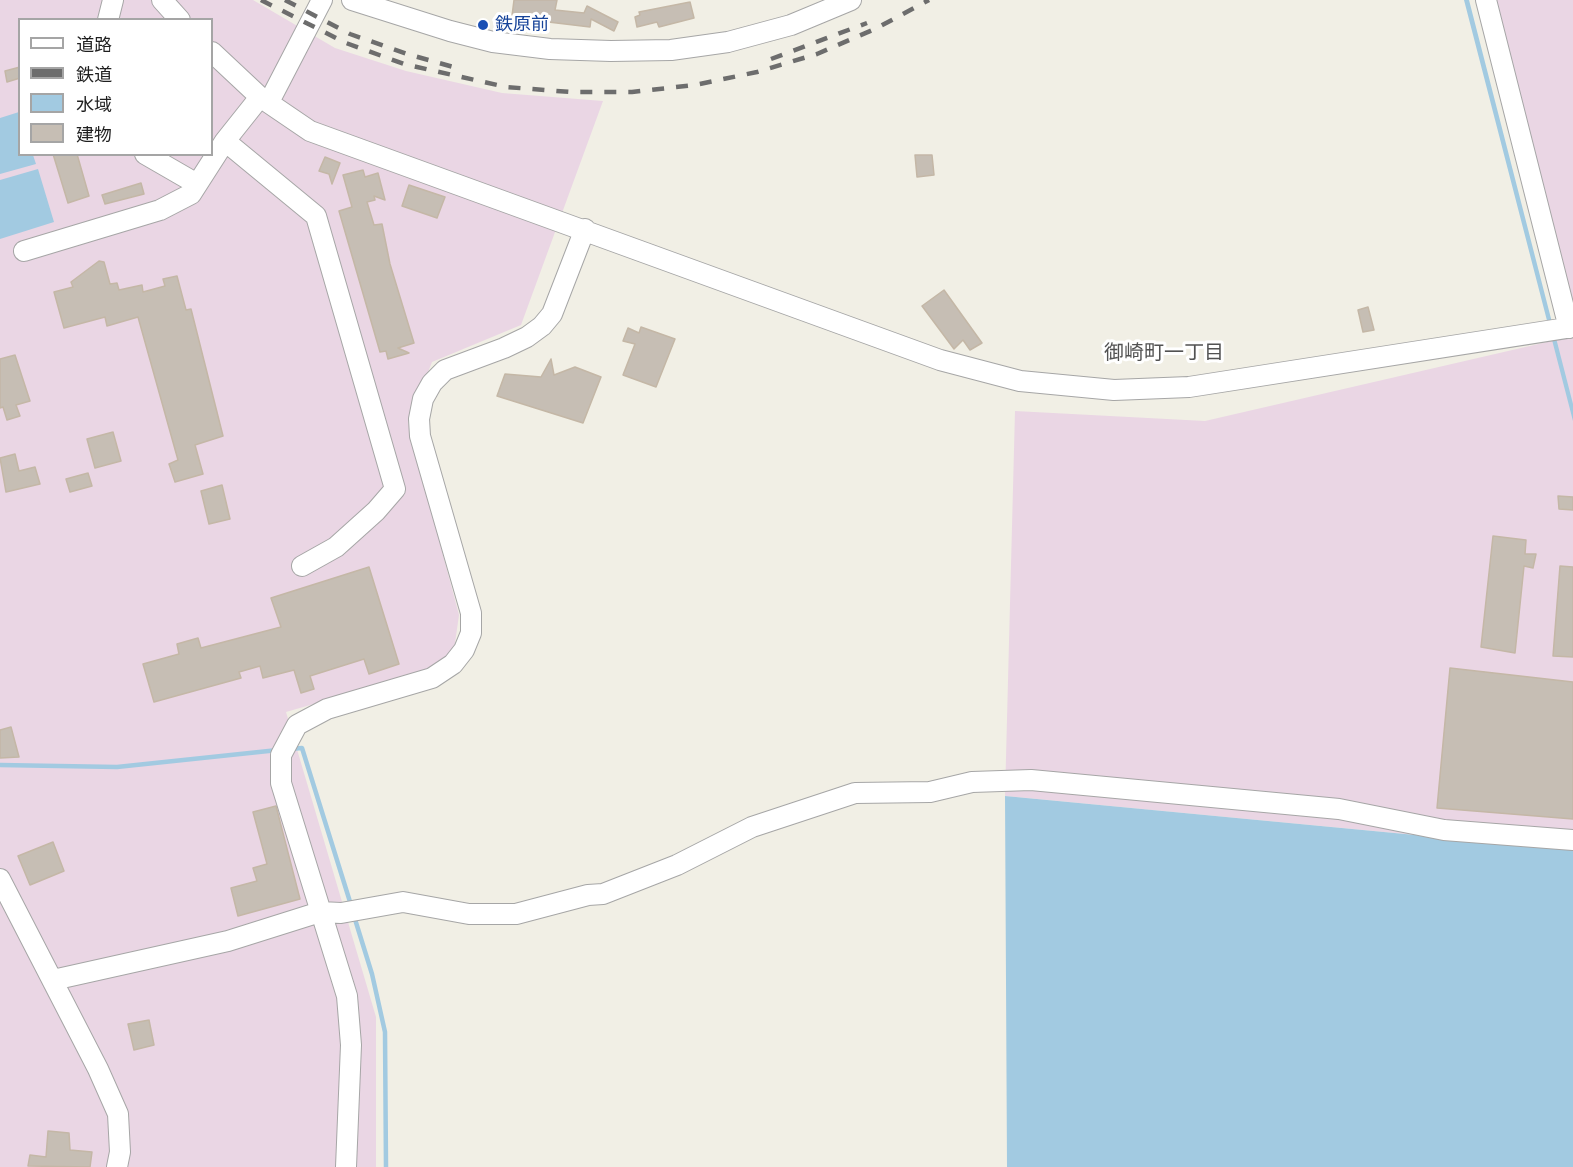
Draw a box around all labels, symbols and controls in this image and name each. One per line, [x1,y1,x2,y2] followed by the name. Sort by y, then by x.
[495,14,549,36] place label: 鉄原前
[18,18,213,156] legend
[476,18,490,32] marker: 鉄原前
[76,34,112,55] text: 道路
[76,64,112,85] text: 鉄道
[76,94,112,115] text: 水域
[76,124,112,145] text: 建物
[1104,342,1224,366] district label: 御崎町一丁目

